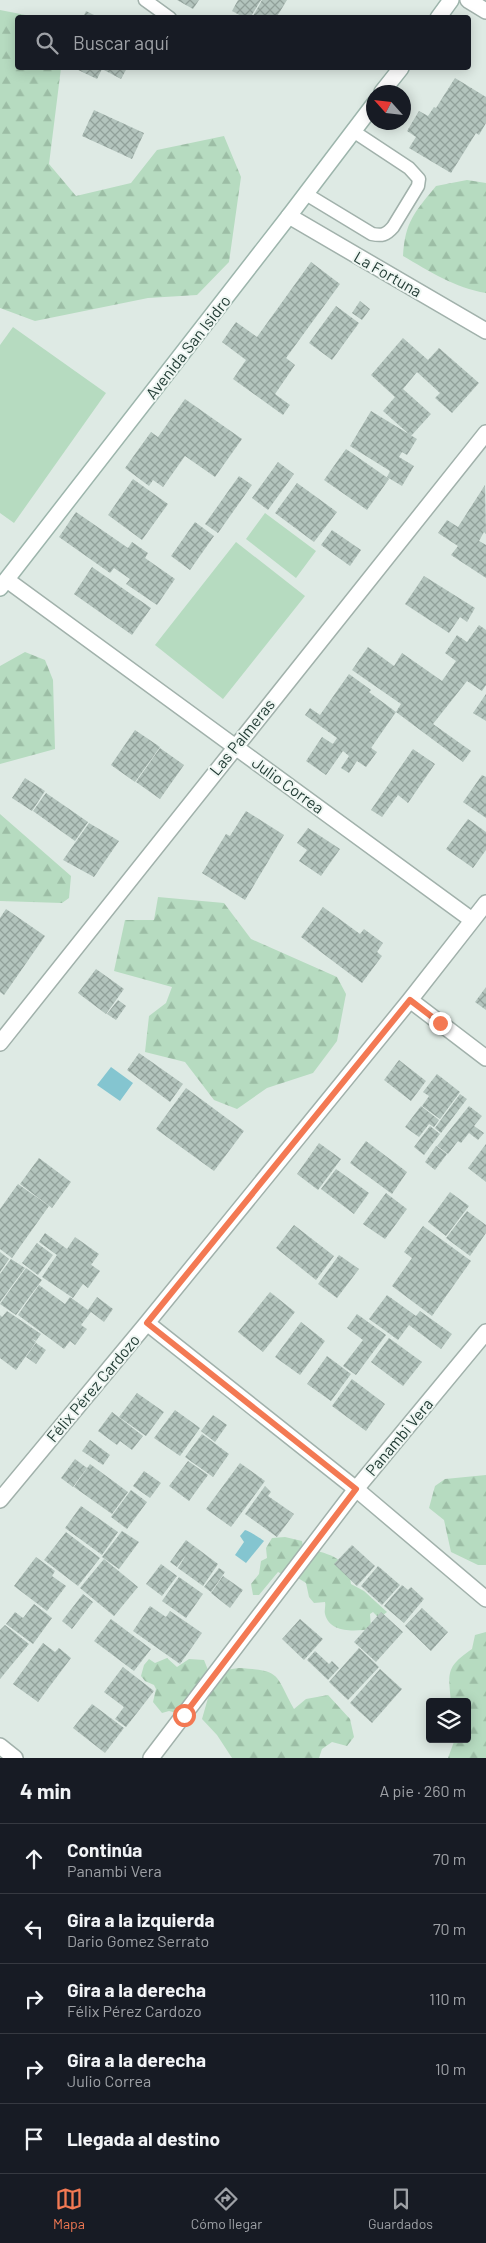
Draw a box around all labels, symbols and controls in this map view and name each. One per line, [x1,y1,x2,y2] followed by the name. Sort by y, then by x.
[15,15,471,70] search box
[33,29,61,57] icon: search
[73,31,169,54] text: Buscar aquí
[366,85,411,130] north arrow
[351,247,425,301] street label: La Fortuna
[141,291,234,402] street label: Avenida San Isidro
[205,695,278,779] street label: Las Palmeras
[249,752,328,817] street label: Julio Correa
[429,1012,452,1035] route end
[42,1330,143,1445] street label: Félix Pérez Cardozo
[361,1394,436,1479] street label: Panambi Vera
[426,1698,471,1743] map controls
[426,1698,471,1743] button: layers
[173,1704,196,1727] route start
[20,1778,71,1803] text: 4 min
[380,1781,466,1800] text: A pie · 260 m
[67,1838,142,1861] text: Continúa
[20,1845,48,1873] icon: ahead
[433,1849,466,1868] text: 70 m
[67,1861,162,1880] text: Panambi Vera
[67,1908,215,1931] text: Gira a la izquierda
[20,1915,48,1943] icon: left
[433,1919,466,1938] text: 70 m
[67,1931,209,1950] text: Dario Gomez Serrato
[67,1978,206,2001] text: Gira a la derecha
[20,1985,48,2013] icon: right
[429,1989,466,2008] text: 110 m
[67,2001,202,2020] text: Félix Pérez Cardozo
[67,2048,206,2071] text: Gira a la derecha
[20,2055,48,2083] icon: right
[435,2059,466,2078] text: 10 m
[67,2071,151,2090] text: Julio Correa
[20,2125,48,2153] icon: arrive
[67,2127,220,2150] text: Llegada al destino
[53,2185,85,2232] tab: Mapa
[191,2185,262,2232] tab: Cómo llegar
[368,2185,433,2232] tab: Guardados

